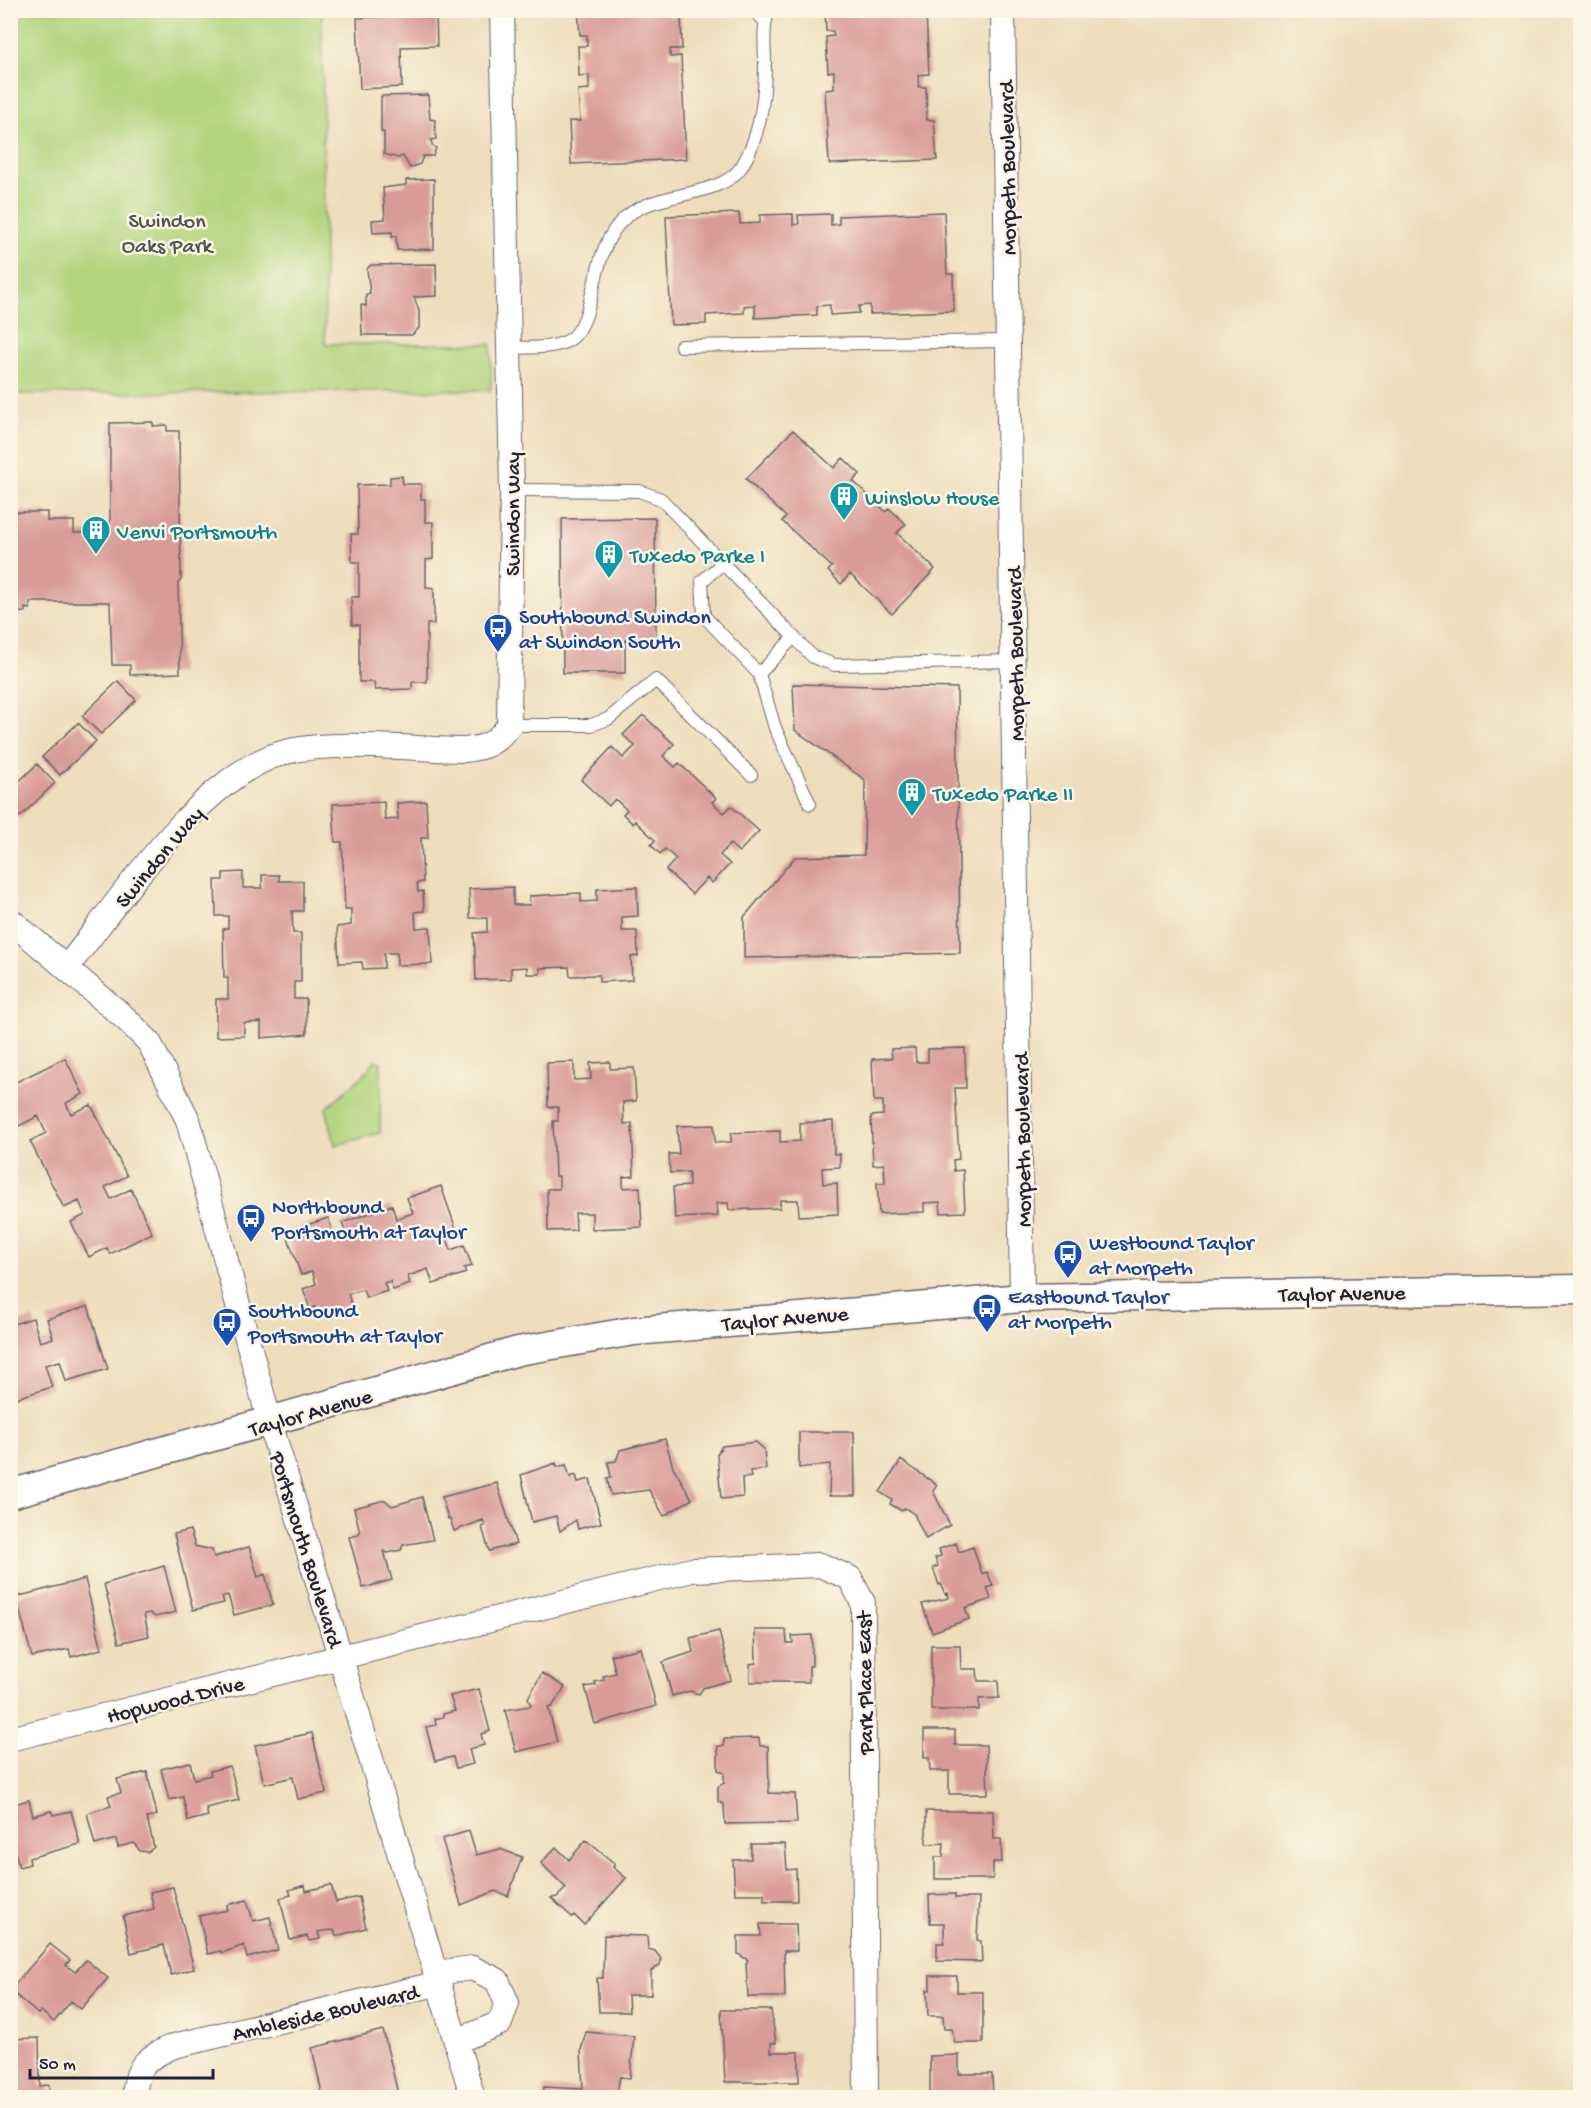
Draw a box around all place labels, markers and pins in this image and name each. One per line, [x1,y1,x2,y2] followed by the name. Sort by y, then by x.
[828,480,860,522] building icon: Winslow House
[865,487,1000,513] place label: Winslow House
[80,514,112,556] building icon: Venvi Portsmouth
[116,521,277,547] place label: Venvi Portsmouth
[593,538,625,580] building icon: Tuxedo Parke I
[628,545,765,571] place label: Tuxedo Parke I
[519,606,711,657] place label: Southbound Swindon at Swindon South
[482,612,514,654] bus stop icon: Southbound Swindon at Swindon South
[896,776,928,818] building icon: Tuxedo Parke II
[931,783,1073,809] place label: Tuxedo Parke II
[271,1196,468,1247] place label: Northbound Portsmouth at Taylor
[235,1202,267,1244] bus stop icon: Northbound Portsmouth at Taylor
[1089,1232,1256,1283] place label: Westbound Taylor at Morpeth
[1052,1238,1084,1280] bus stop icon: Westbound Taylor at Morpeth
[1008,1286,1171,1337] place label: Eastbound Taylor at Morpeth
[971,1292,1003,1334] bus stop icon: Eastbound Taylor at Morpeth
[247,1300,444,1351] place label: Southbound Portsmouth at Taylor
[211,1306,243,1348] bus stop icon: Southbound Portsmouth at Taylor

